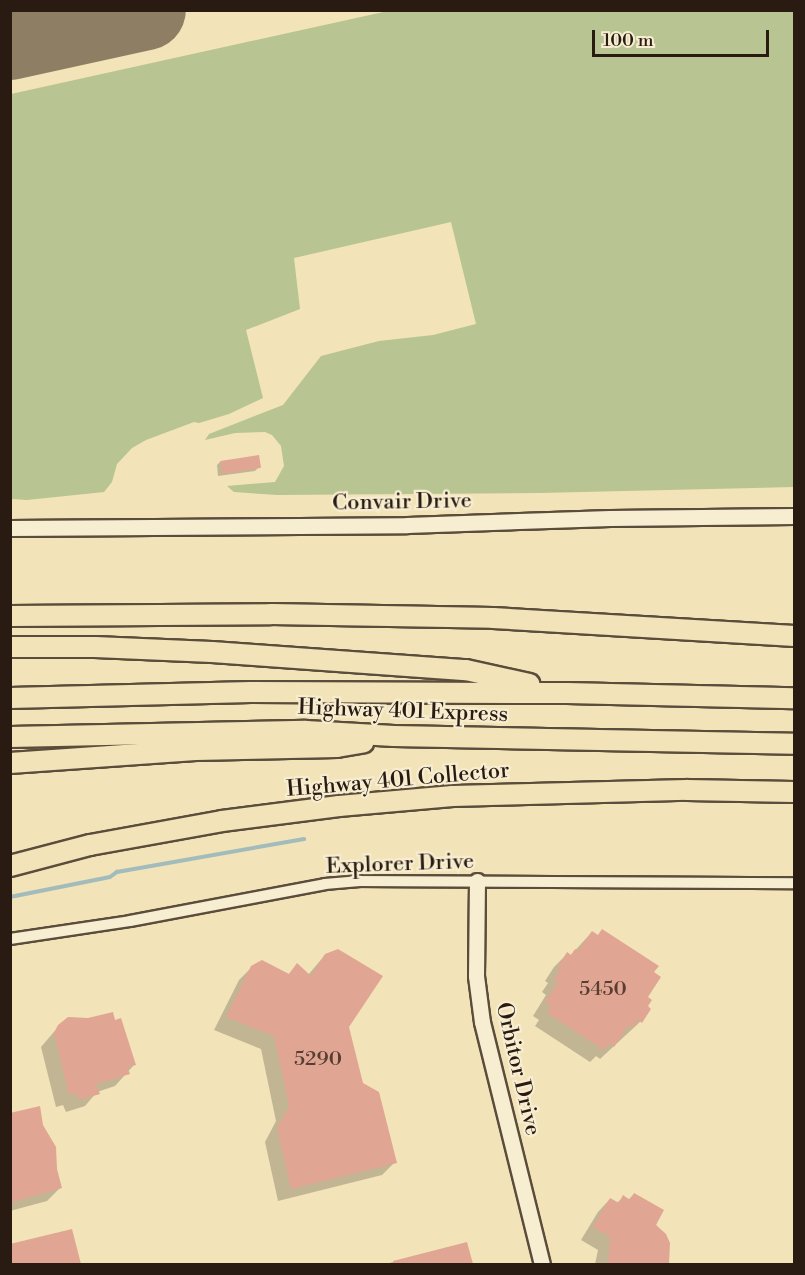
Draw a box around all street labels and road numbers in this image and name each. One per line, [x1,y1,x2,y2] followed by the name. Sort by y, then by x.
[332,488,472,516] street label: Convair Drive
[297,694,509,728] street label: Highway 401 Express
[285,757,511,803] street label: Highway 401 Collector
[325,848,475,880] street label: Explorer Drive
[490,1000,546,1138] street label: Orbitor Drive

